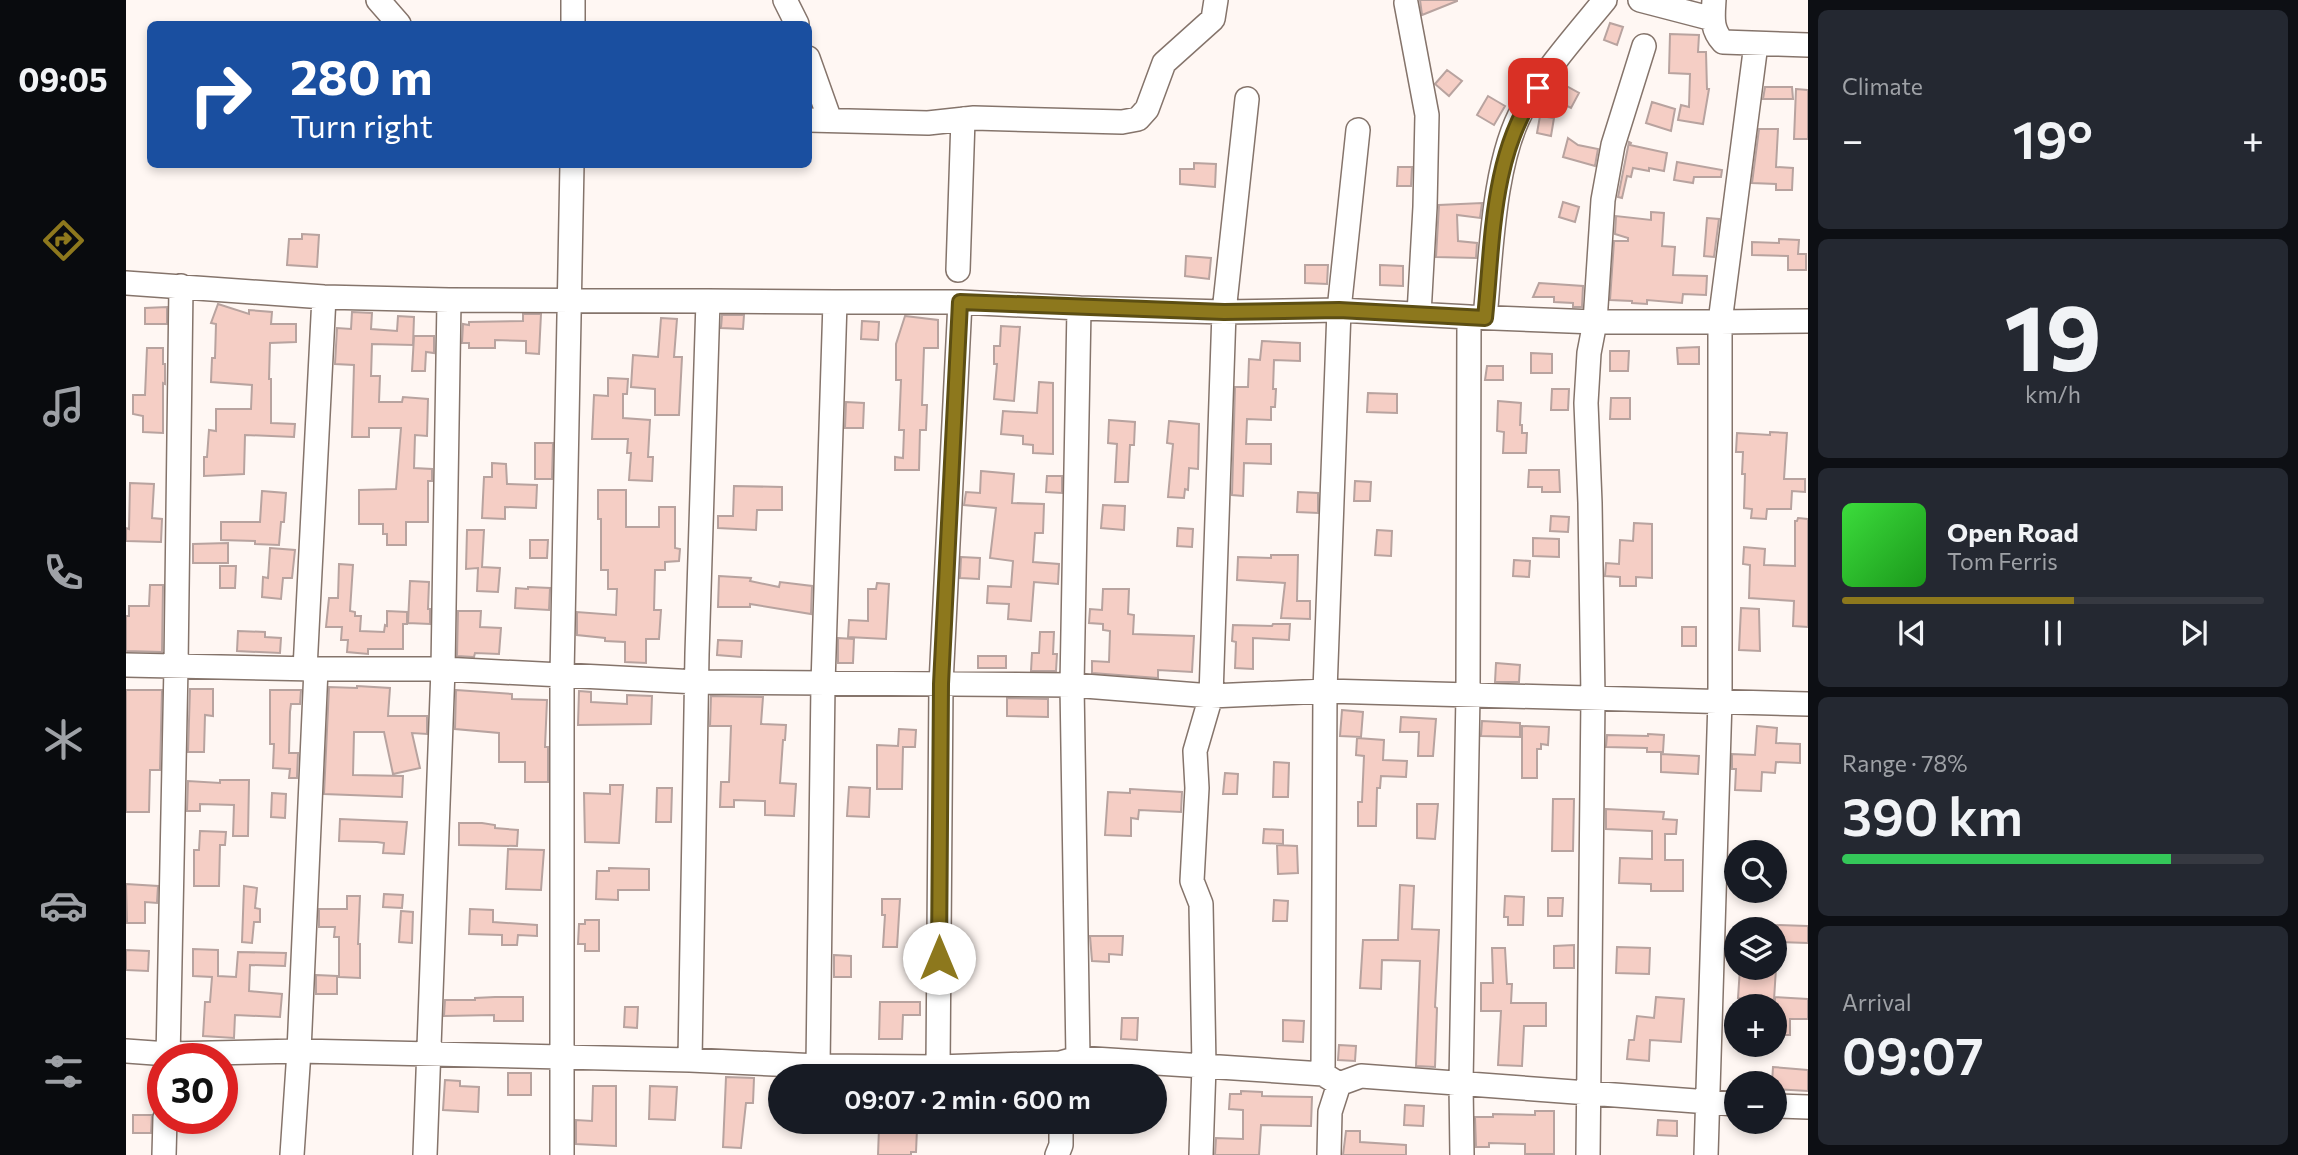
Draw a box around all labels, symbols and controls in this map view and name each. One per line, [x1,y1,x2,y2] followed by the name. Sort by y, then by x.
[290,45,433,105] text: 280 m
[175,49,266,140] icon: right
[1508,58,1568,118] pin
[18,59,108,99] text: 09:05
[1519,69,1557,107] icon: arrive
[1842,72,1923,100] text: Climate
[290,105,433,145] text: Turn right
[2012,106,2093,170] text: 19°
[1842,115,1864,162] text: −
[2242,115,2264,162] text: +
[39,216,88,265] icon: directions
[2004,278,2102,390] text: 19
[2025,380,2081,408] text: km/h
[39,382,88,431] icon: music
[1947,516,2079,547] text: Open Road
[1947,547,2058,575] text: Tom Ferris
[39,548,88,597] icon: phone
[1893,614,1931,652] icon: previous
[2034,614,2072,652] icon: pause
[2175,614,2213,652] icon: next
[39,715,88,764] icon: climate
[1842,749,1967,777] text: Range · 78%
[1842,783,2023,847] text: 390 km
[1724,840,1787,1134] map controls
[1724,840,1787,903] button: search
[39,881,88,930] icon: car
[1724,917,1787,980] button: layers
[902,921,976,995] position arrow
[1842,988,1912,1016] text: Arrival
[1724,994,1787,1057] button: +
[1842,1022,1984,1086] text: 09:07
[147,1043,238,1134] speed limit sign: 30
[39,1047,88,1096] icon: filters
[1724,1071,1787,1134] button: −
[844,1083,1091,1114] text: 09:07 · 2 min · 600 m

